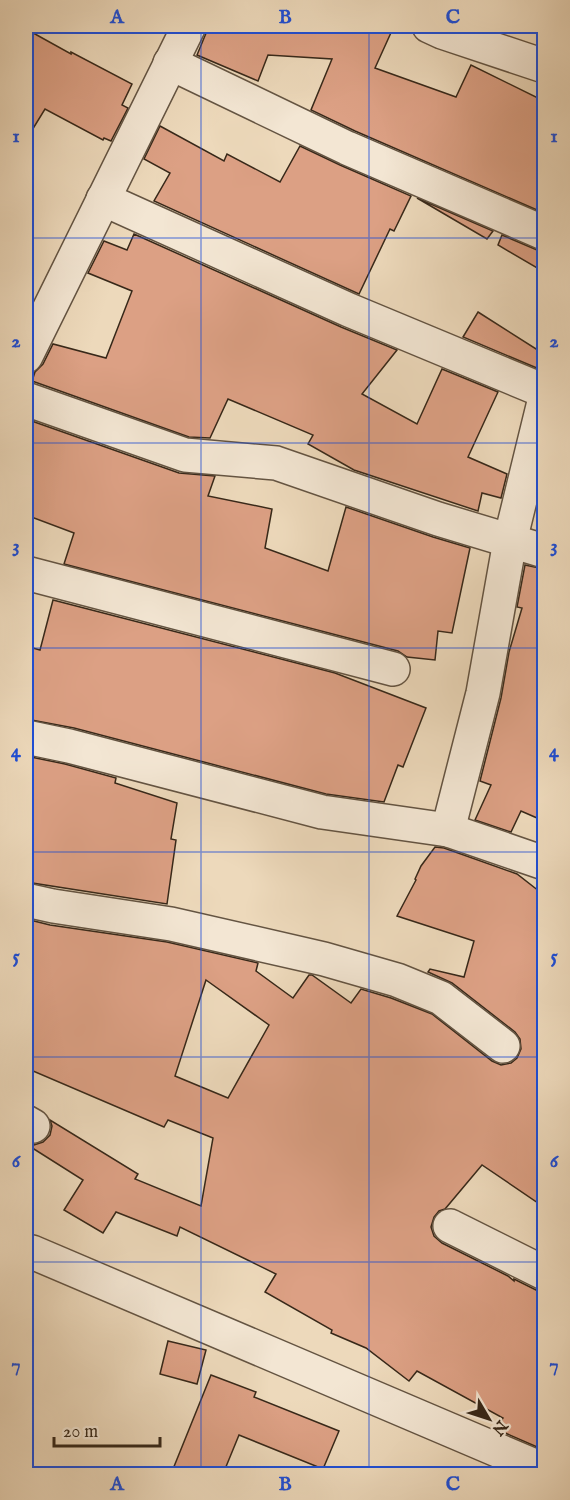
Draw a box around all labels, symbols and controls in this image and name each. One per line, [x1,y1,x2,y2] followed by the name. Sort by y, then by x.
[109,5,125,30] text: A
[278,5,292,30] text: B
[446,5,460,30] text: C
[12,124,20,149] text: 1
[550,124,558,149] text: 1
[11,329,21,354] text: 2
[549,329,559,354] text: 2
[12,534,20,559] text: 3
[550,534,558,559] text: 3
[11,739,22,764] text: 4
[549,739,560,764] text: 4
[12,944,20,969] text: 5
[550,944,558,969] text: 5
[12,1149,22,1174] text: 6
[550,1149,560,1174] text: 6
[11,1353,21,1378] text: 7
[549,1353,559,1378] text: 7
[459,1389,519,1449] north arrow
[54,1410,160,1448] scale bar
[487,1415,512,1439] text: N
[63,1421,98,1444] text: 20 m
[109,1472,125,1497] text: A
[278,1472,292,1497] text: B
[446,1472,460,1497] text: C

